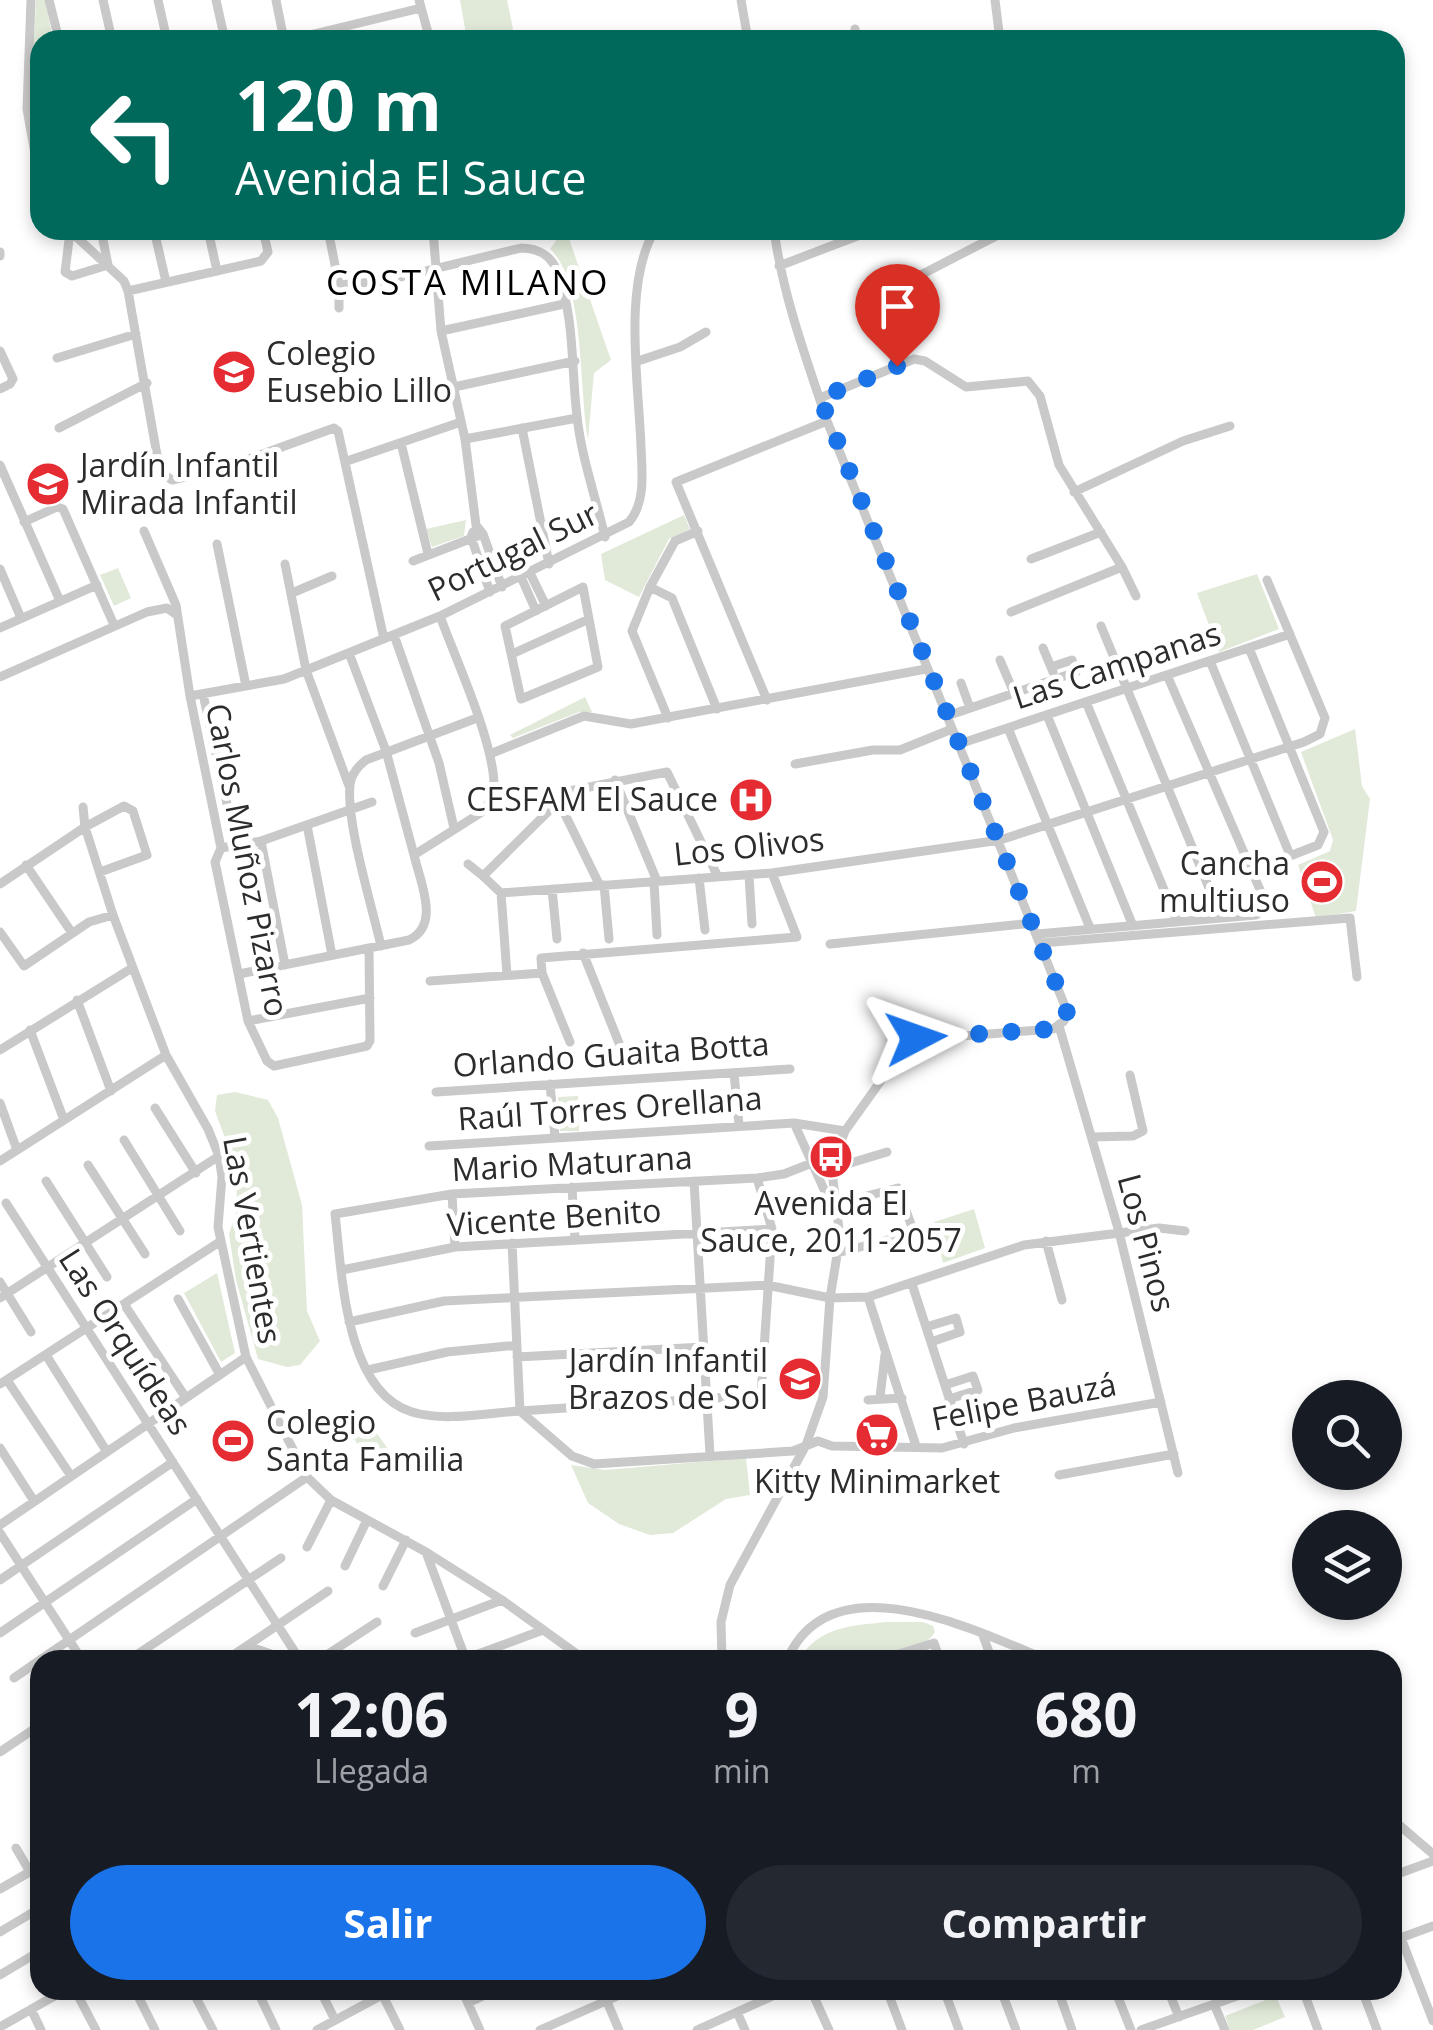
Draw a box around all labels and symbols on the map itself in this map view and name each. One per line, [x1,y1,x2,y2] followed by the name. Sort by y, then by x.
[326,258,610,305] district label: COSTA MILANO
[855,264,940,367] pin
[266,331,452,411] place label: Colegio Eusebio Lillo
[211,349,257,395] school or university icon: Colegio Eusebio Lillo
[77,443,298,523] place label: Jardín Infantil Mirada Infantil
[25,461,71,507] school or university icon: Jardín Infantil Mirada Infantil
[420,491,605,610] street label: Portugal Sur
[1007,611,1226,718] street label: Las Campanas
[197,700,300,1020] street label: Carlos Muñoz Pizarro
[466,777,718,820] place label: CESFAM El Sauce
[728,777,774,823] hospital icon: CESFAM El Sauce
[671,816,826,875] street label: Los Olivos
[1159,841,1290,921] place label: Cancha multiuso
[1299,859,1345,905] sports icon: Cancha multiuso
[864,986,968,1090] position arrow
[451,1021,771,1086] street label: Orlando Guaita Botta
[456,1075,764,1140] street label: Raúl Torres Orellana
[214,1133,293,1347] street label: Las Vertientes
[808,1134,854,1180] bus stop icon: Avenida El Sauce, 2011-2057
[450,1135,693,1190] street label: Mario Maturana
[1108,1169,1186,1316] street label: Los Pinos
[700,1181,962,1261] place label: Avenida El Sauce, 2011-2057
[445,1188,663,1245] street label: Vicente Benito
[50,1240,203,1443] street label: Las Orquídeas
[566,1338,768,1418] place label: Jardín Infantil Brazos de Sol
[777,1356,823,1402] school or university icon: Jardín Infantil Brazos de Sol
[928,1362,1120,1440] street label: Felipe Bauzá
[266,1400,464,1480] place label: Colegio Santa Familia
[854,1412,900,1458] supermarket icon: Kitty Minimarket
[210,1418,256,1464] sports icon: Colegio Santa Familia
[754,1459,1000,1502] place label: Kitty Minimarket

